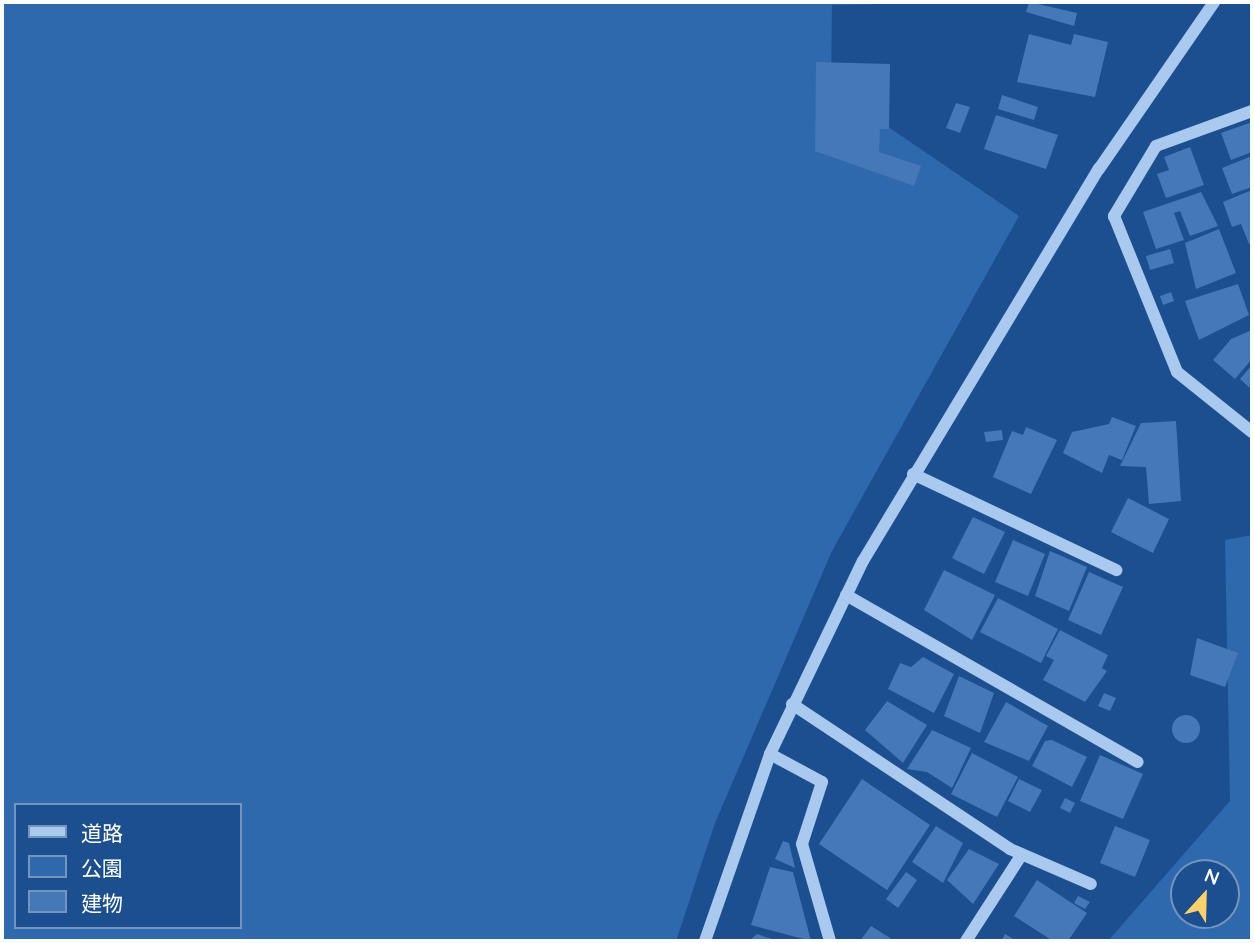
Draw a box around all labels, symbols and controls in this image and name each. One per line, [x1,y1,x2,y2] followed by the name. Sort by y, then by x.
[14,803,242,929] legend
[81,820,123,846] text: 道路
[81,855,123,881] text: 公園
[1170,859,1240,929] north arrow
[1201,863,1223,890] text: N
[81,890,123,916] text: 建物

